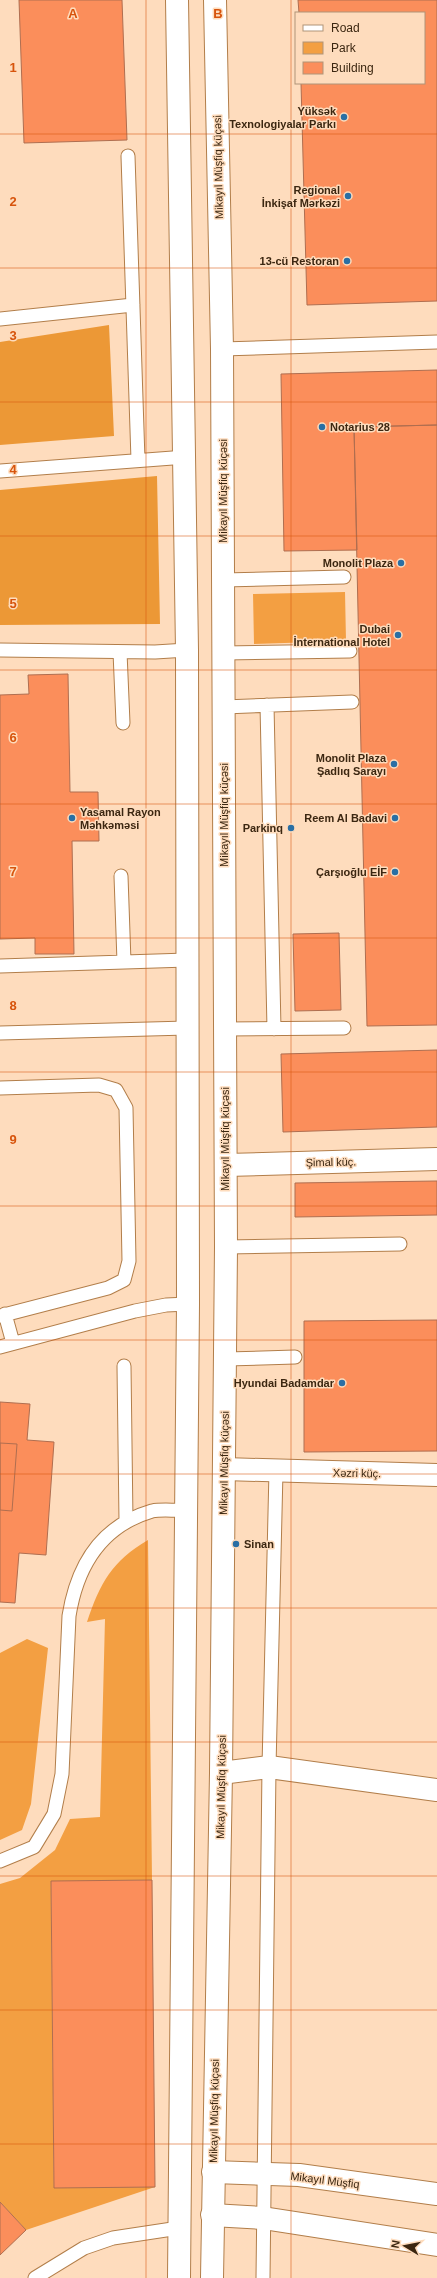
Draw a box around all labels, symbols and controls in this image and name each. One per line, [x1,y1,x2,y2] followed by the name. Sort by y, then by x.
[68,6,78,21] text: A
[213,6,223,21] text: B
[295,12,425,84] legend
[331,21,360,35] text: Road
[331,41,357,55] text: Park
[9,60,17,75] text: 1
[331,61,374,75] text: Building
[229,105,337,130] place label: Yüksək Texnologiyalar Parkı
[339,112,349,122] marker: Yüksək Texnologiyalar Parkı
[211,115,225,219] street label: Mikayıl Müşfiq küçəsi
[262,184,340,209] place label: Regional İnkişaf Mərkəzi
[343,191,353,201] marker: Regional İnkişaf Mərkəzi
[9,194,17,209] text: 2
[260,255,339,267] place label: 13-cü Restoran
[342,256,352,266] marker: 13-cü Restoran
[9,328,17,343] text: 3
[330,421,390,433] place label: Notarius 28
[317,422,327,432] marker: Notarius 28
[217,439,229,543] street label: Mikayıl Müşfiq küçəsi
[9,462,17,477] text: 4
[323,557,394,569] place label: Monolit Plaza
[396,558,406,568] marker: Monolit Plaza
[9,596,17,611] text: 5
[293,623,390,648] place label: Dubai İnternational Hotel
[393,630,403,640] marker: Dubai İnternational Hotel
[9,730,17,745] text: 6
[316,752,387,777] place label: Monolit Plaza Şadlıq Sarayı
[389,759,399,769] marker: Monolit Plaza Şadlıq Sarayı
[218,763,230,867] street label: Mikayıl Müşfiq küçəsi
[80,806,161,831] place label: Yasamal Rayon Məhkəməsi
[304,812,387,824] place label: Reem Al Badavi
[67,813,77,823] marker: Yasamal Rayon Məhkəməsi
[390,813,400,823] marker: Reem Al Badavi
[243,822,283,834] place label: Parkinq
[286,823,296,833] marker: Parkinq
[9,864,17,879] text: 7
[316,866,387,878] place label: Çarşıoğlu EİF
[390,867,400,877] marker: Çarşıoğlu EİF
[9,998,17,1013] text: 8
[219,1087,231,1191] street label: Mikayıl Müşfiq küçəsi
[9,1132,17,1147] text: 9
[306,1156,356,1168] street label: Şimal küç.
[234,1377,335,1389] place label: Hyundai Badamdar
[337,1378,347,1388] marker: Hyundai Badamdar
[217,1411,231,1515] street label: Mikayıl Müşfiq küçəsi
[333,1467,381,1479] street label: Xəzri küç.
[244,1538,274,1550] place label: Sinan
[231,1539,241,1549] marker: Sinan
[214,1735,228,1839] street label: Mikayıl Müşfiq küçəsi
[207,2059,221,2163] street label: Mikayıl Müşfiq küçəsi
[290,2170,360,2190] street label: Mikayıl Müşfiq
[385,2226,425,2266] north arrow
[389,2239,402,2249] text: N

